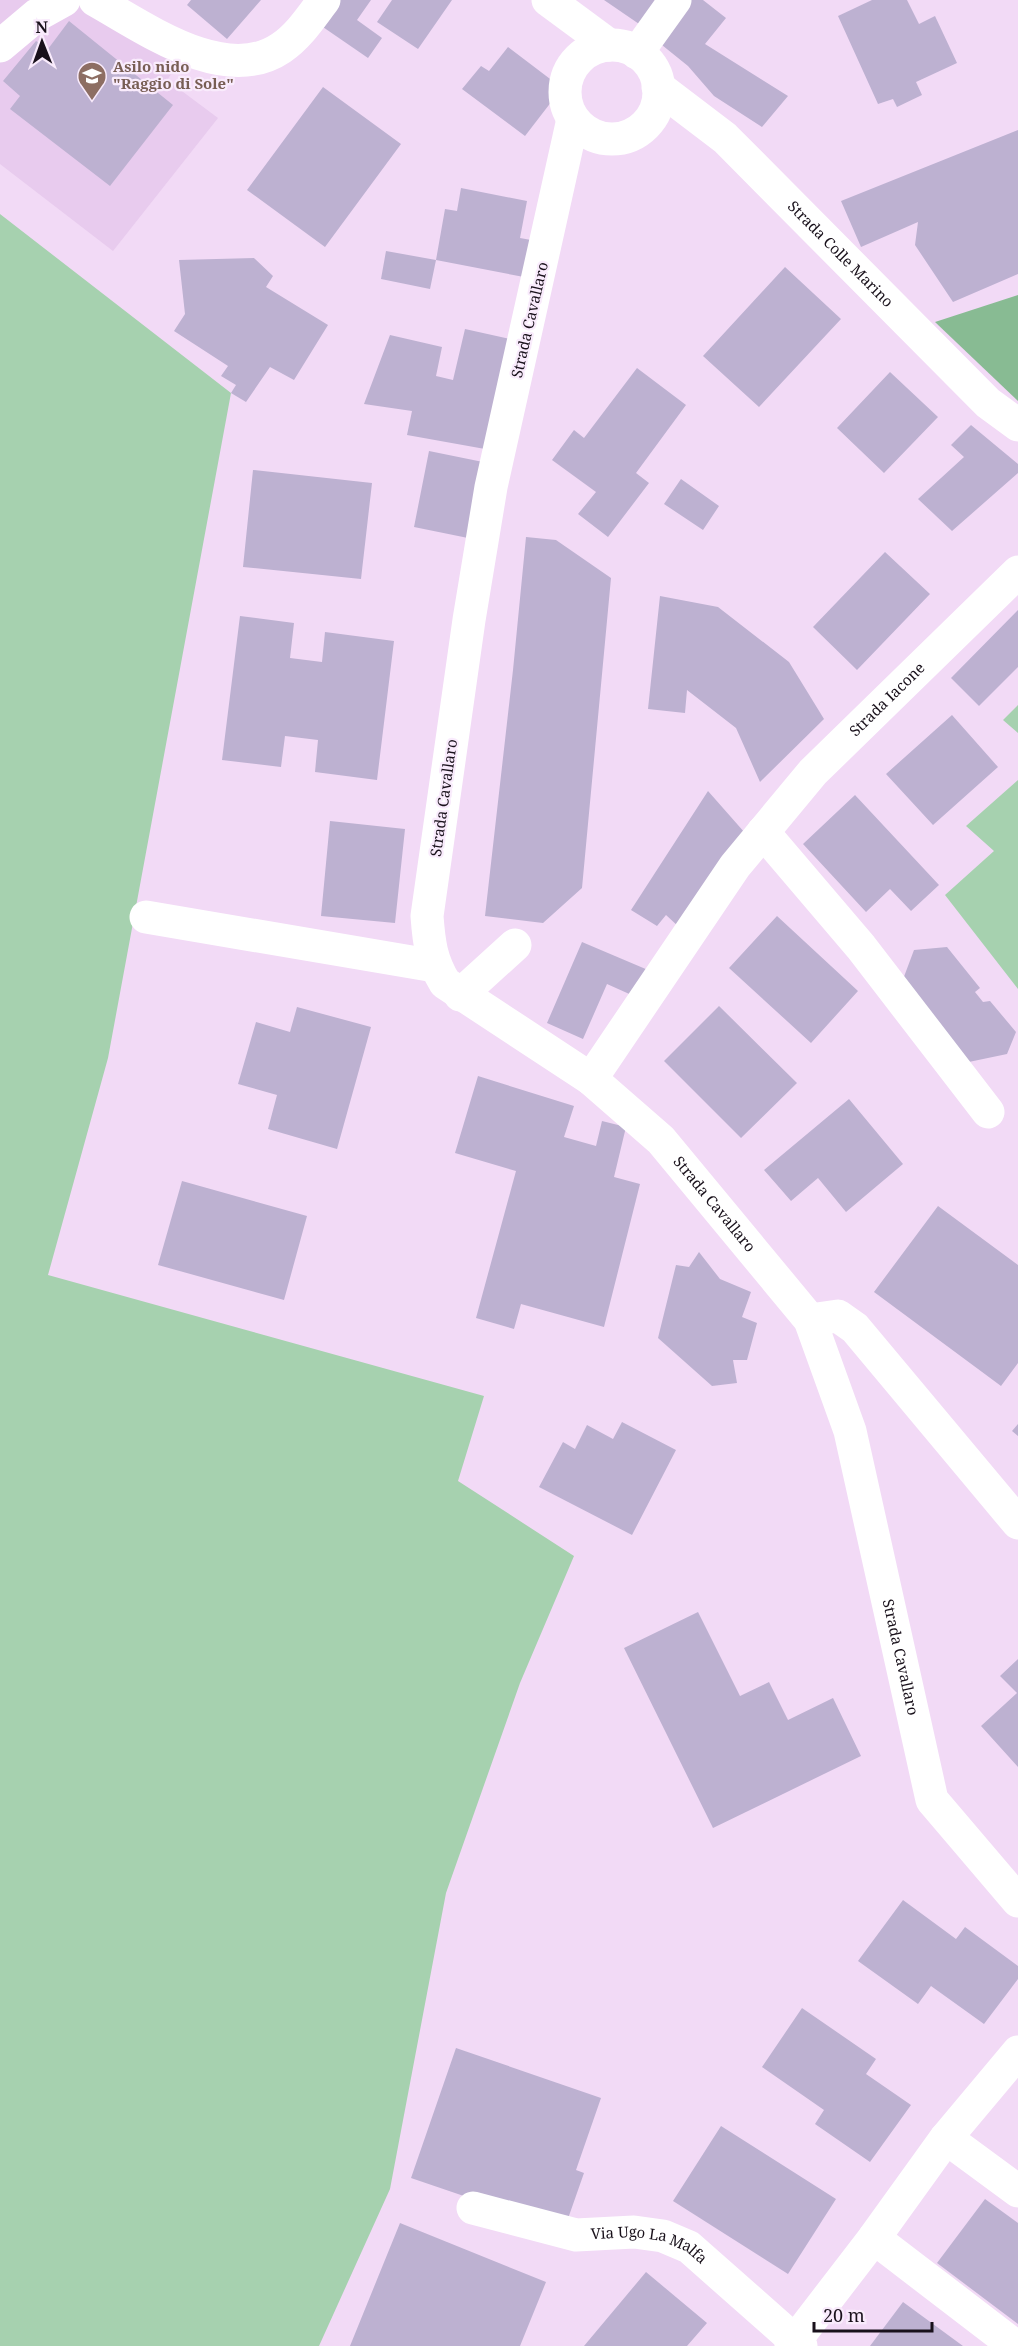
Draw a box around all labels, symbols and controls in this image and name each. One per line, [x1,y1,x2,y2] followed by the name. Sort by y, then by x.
[12,12,72,72] north arrow
[35,16,49,38] text: N
[113,56,234,93] place label: Asilo nido "Raggio di Sole"
[76,60,108,102] school or university icon: Asilo nido "Raggio di Sole"
[784,196,898,311] street label: Strada Colle Marino
[506,260,552,380] street label: Strada Cavallaro
[845,657,929,740] street label: Strada Iacone
[425,738,461,858] street label: Strada Cavallaro
[669,1152,760,1256] street label: Strada Cavallaro
[879,1597,924,1717] street label: Strada Cavallaro
[590,2221,712,2267] street label: Via Ugo La Malfa
[814,2295,932,2333] scale bar
[823,2303,865,2327] text: 20 m

